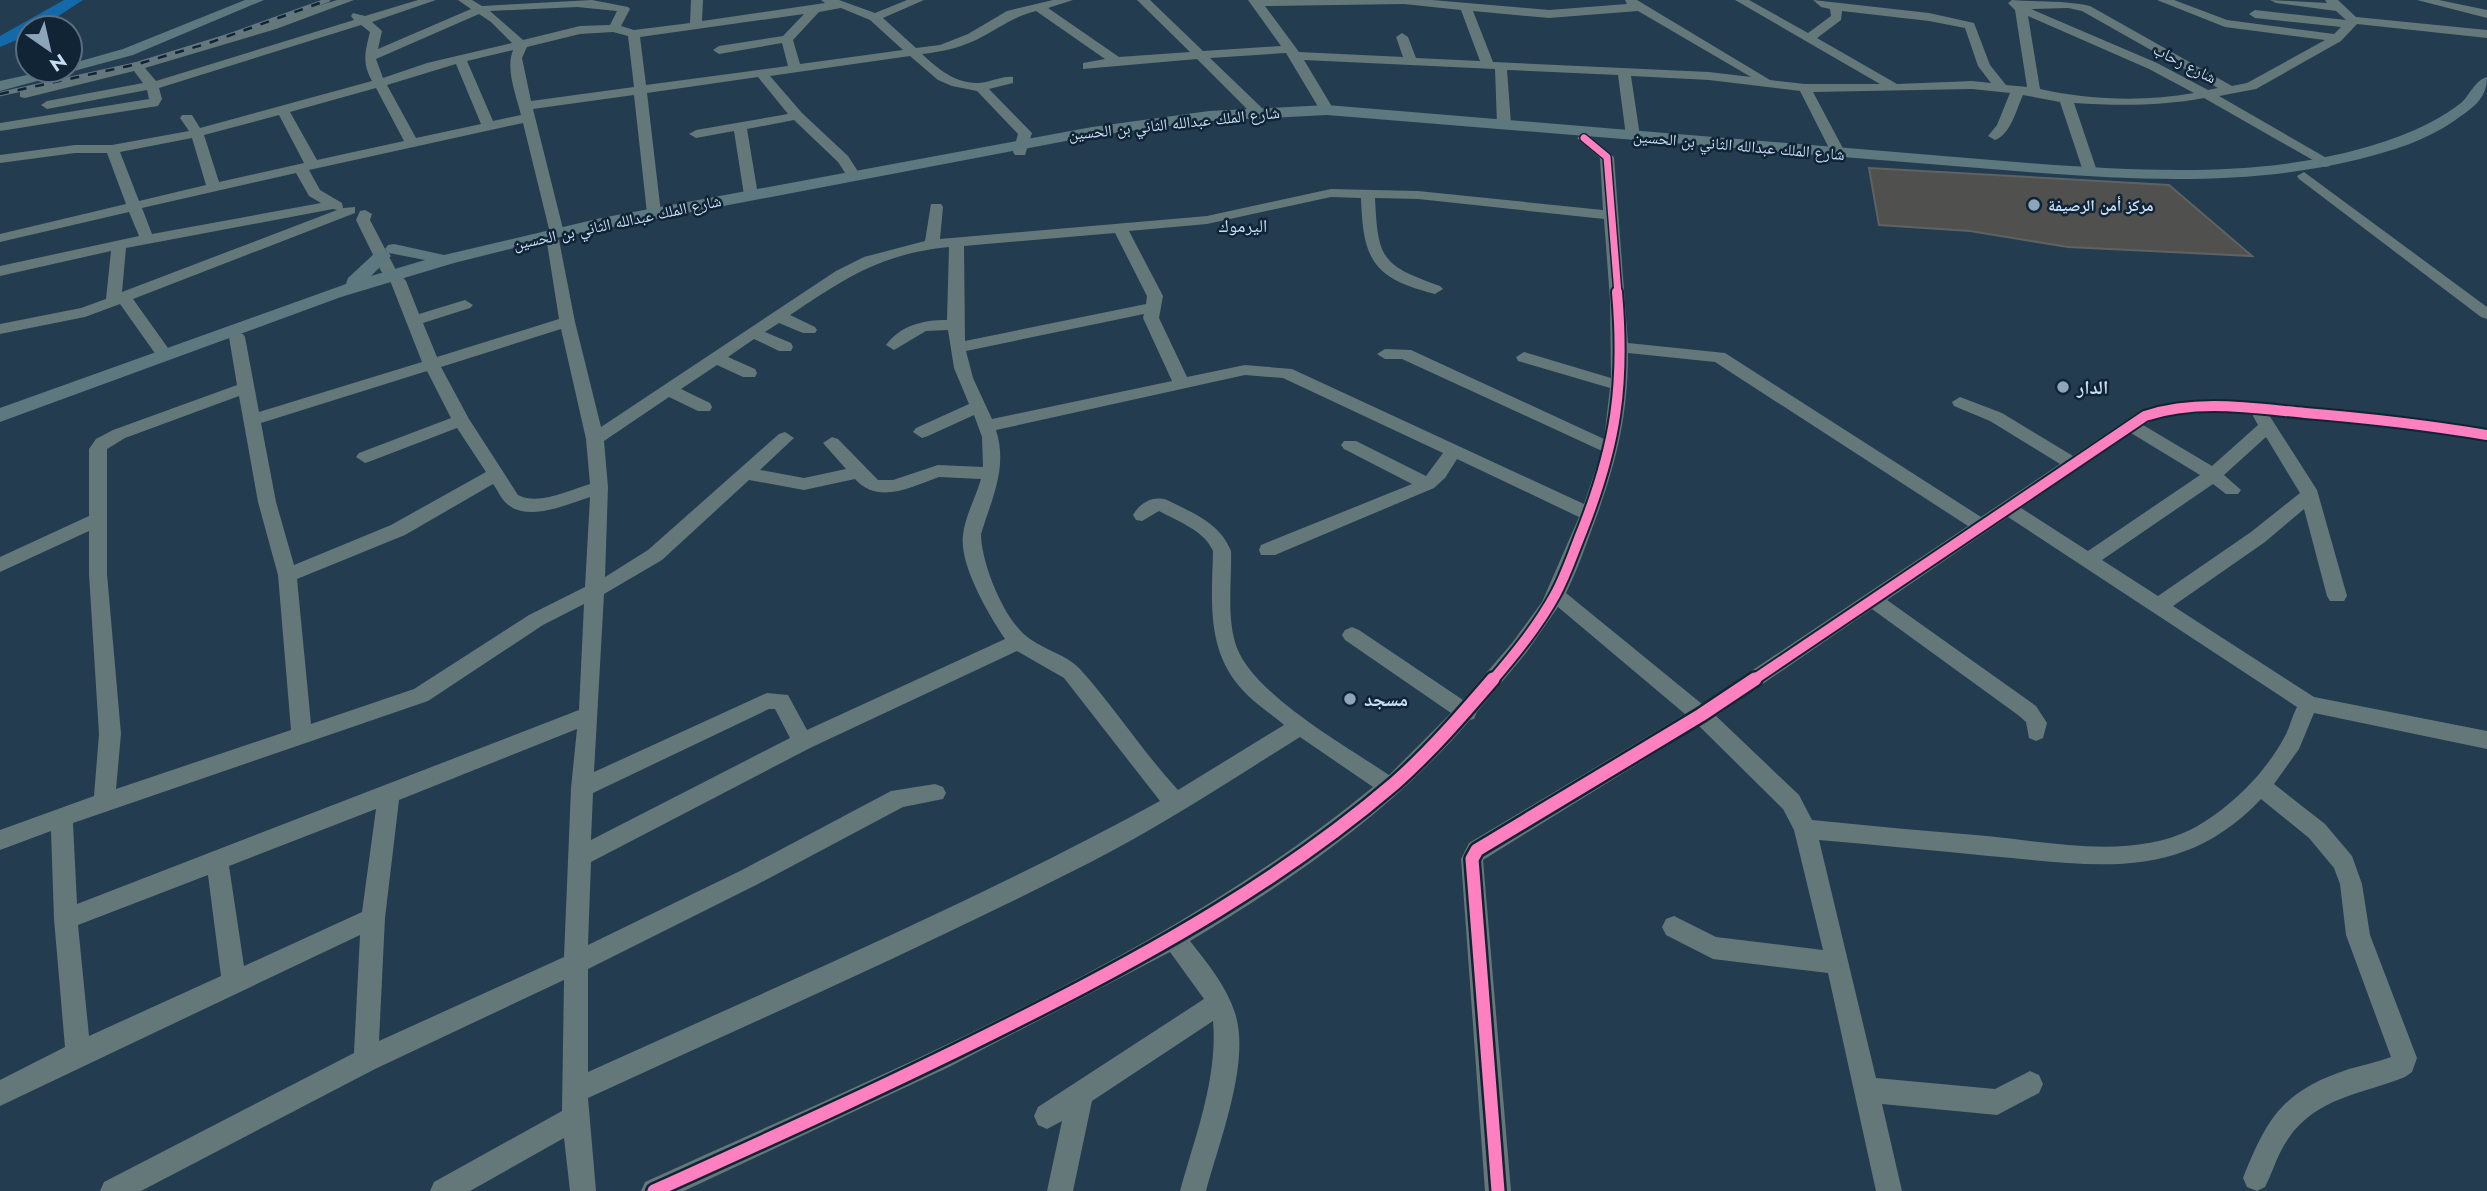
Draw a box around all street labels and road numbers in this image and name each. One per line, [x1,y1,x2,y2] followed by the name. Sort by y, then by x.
[2149,38,2220,89] street label: شارع رحاب
[1067,101,1281,147] street label: شارع الملك عبدالله الثاني بن الحسين
[1632,125,1846,167] street label: شارع الملك عبدالله الثاني بن الحسين
[511,189,724,257] street label: شارع الملك عبدالله الثاني بن الحسين

